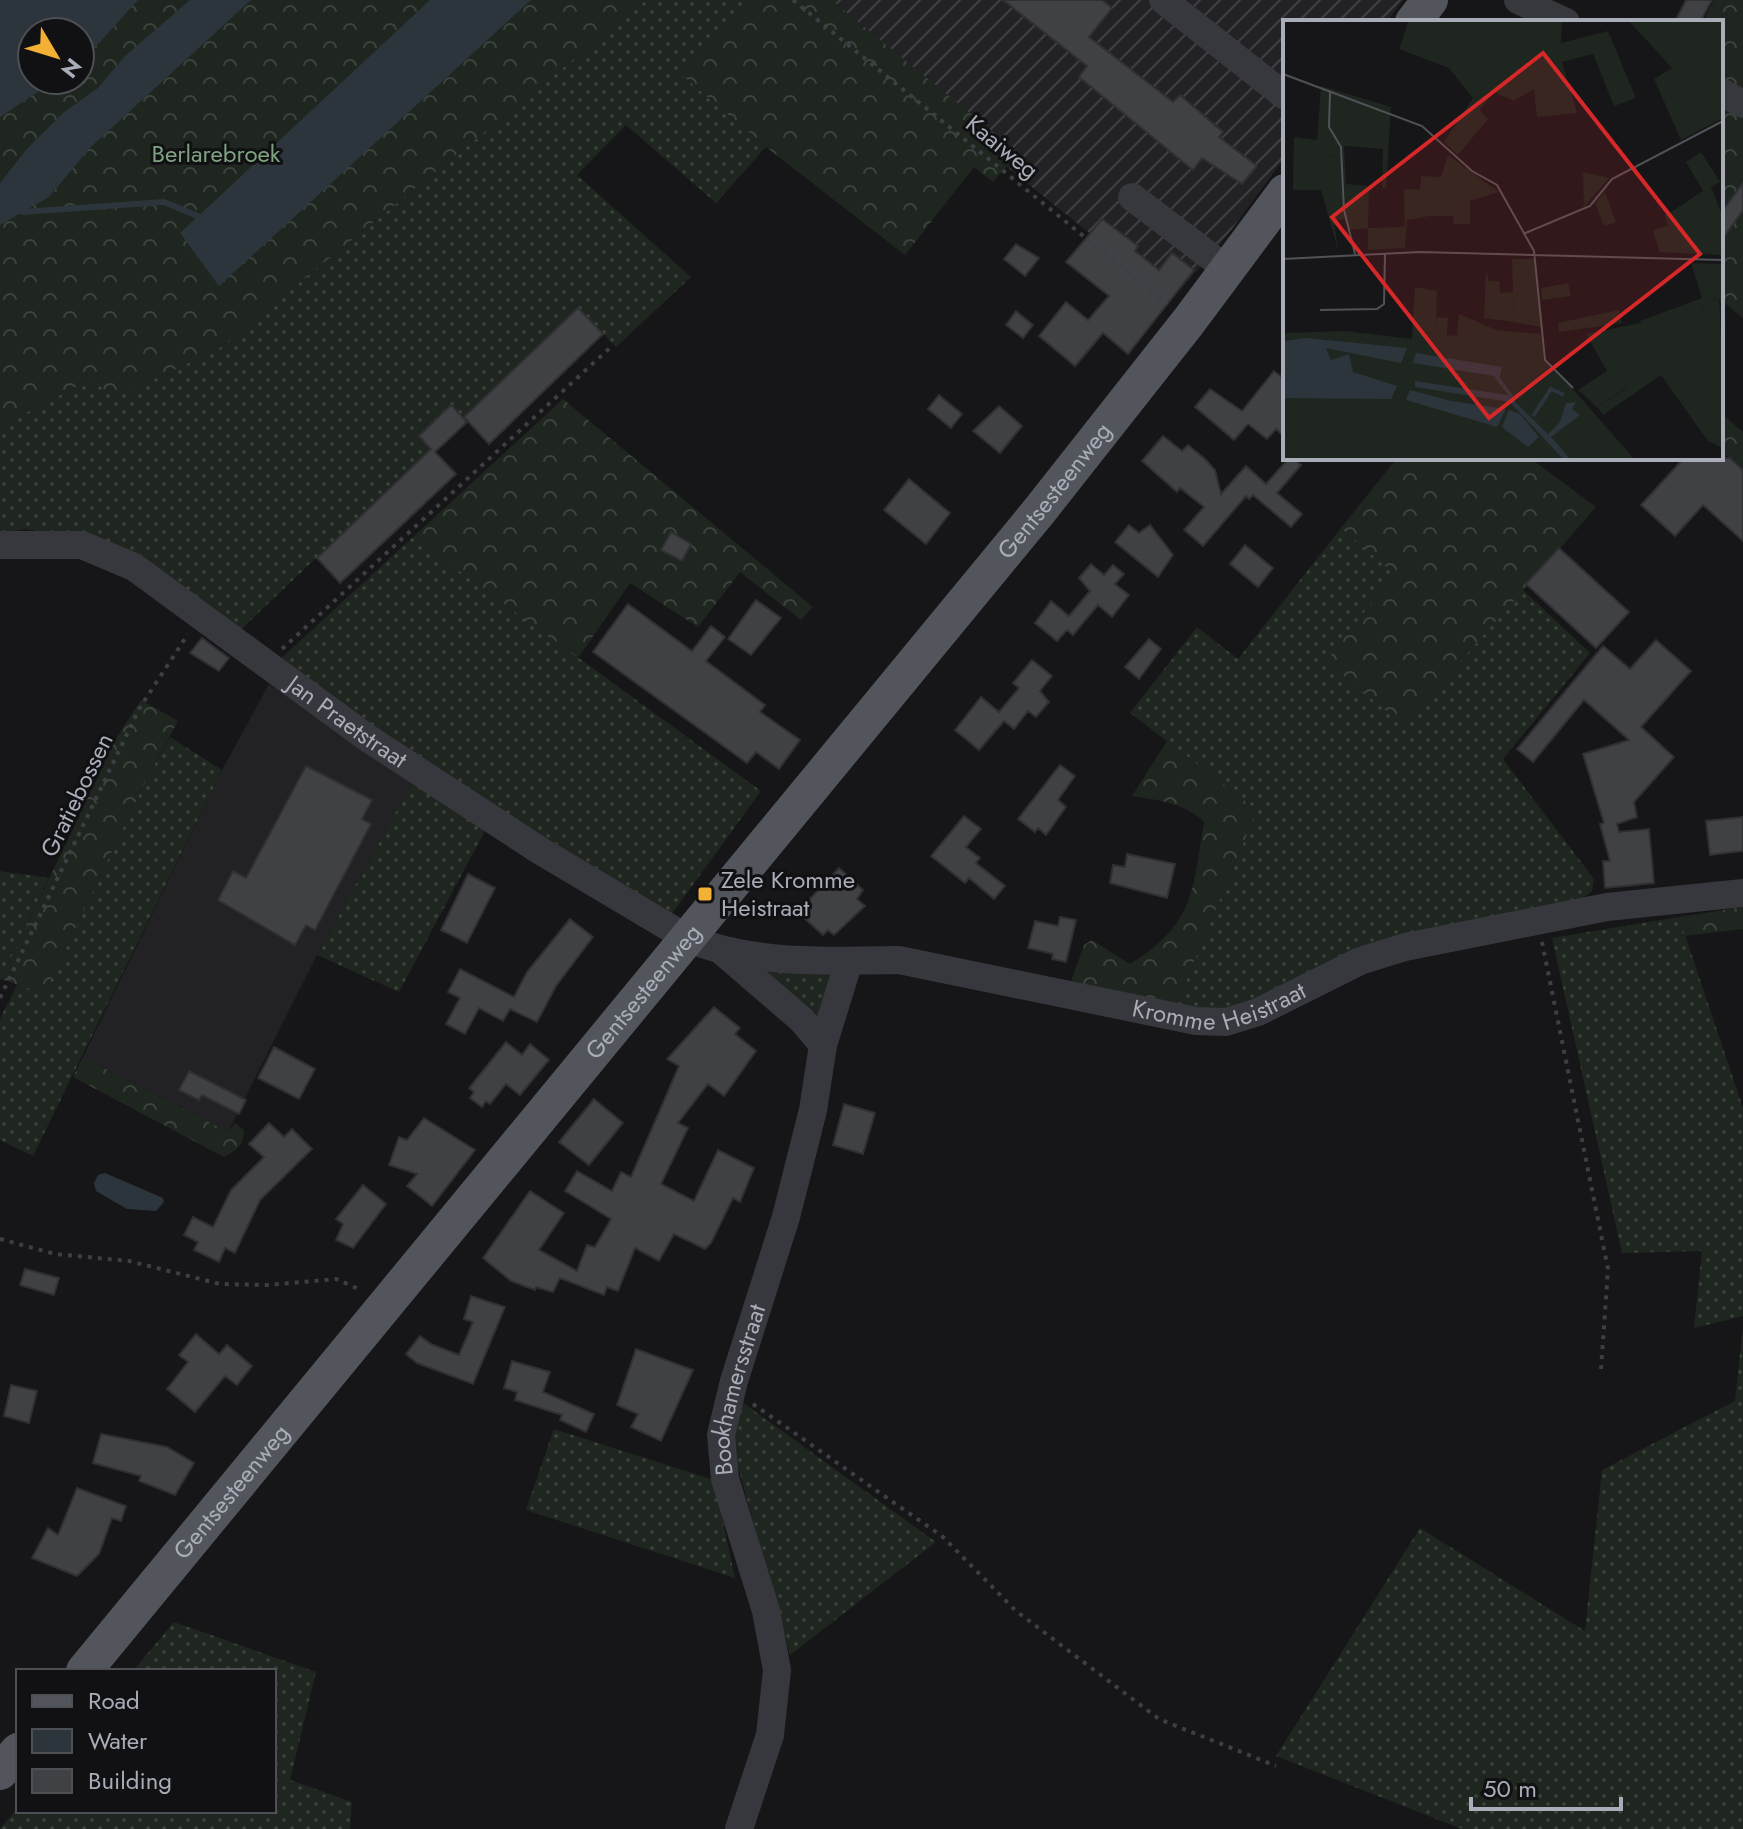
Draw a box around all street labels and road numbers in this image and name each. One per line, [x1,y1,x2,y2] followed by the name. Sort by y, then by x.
[958,106,1046,187] street label: Kaaiweg
[989,415,1120,566] street label: Gentsesteenweg
[278,665,415,777] street label: Jan Praetstraat
[31,727,122,863] street label: Gratiebossen
[577,916,709,1067] street label: Gentsesteenweg
[1129,973,1312,1039] street label: Kromme Heistraat
[703,1299,774,1477] street label: Bookhamersstraat
[165,1416,297,1567] street label: Gentsesteenweg

